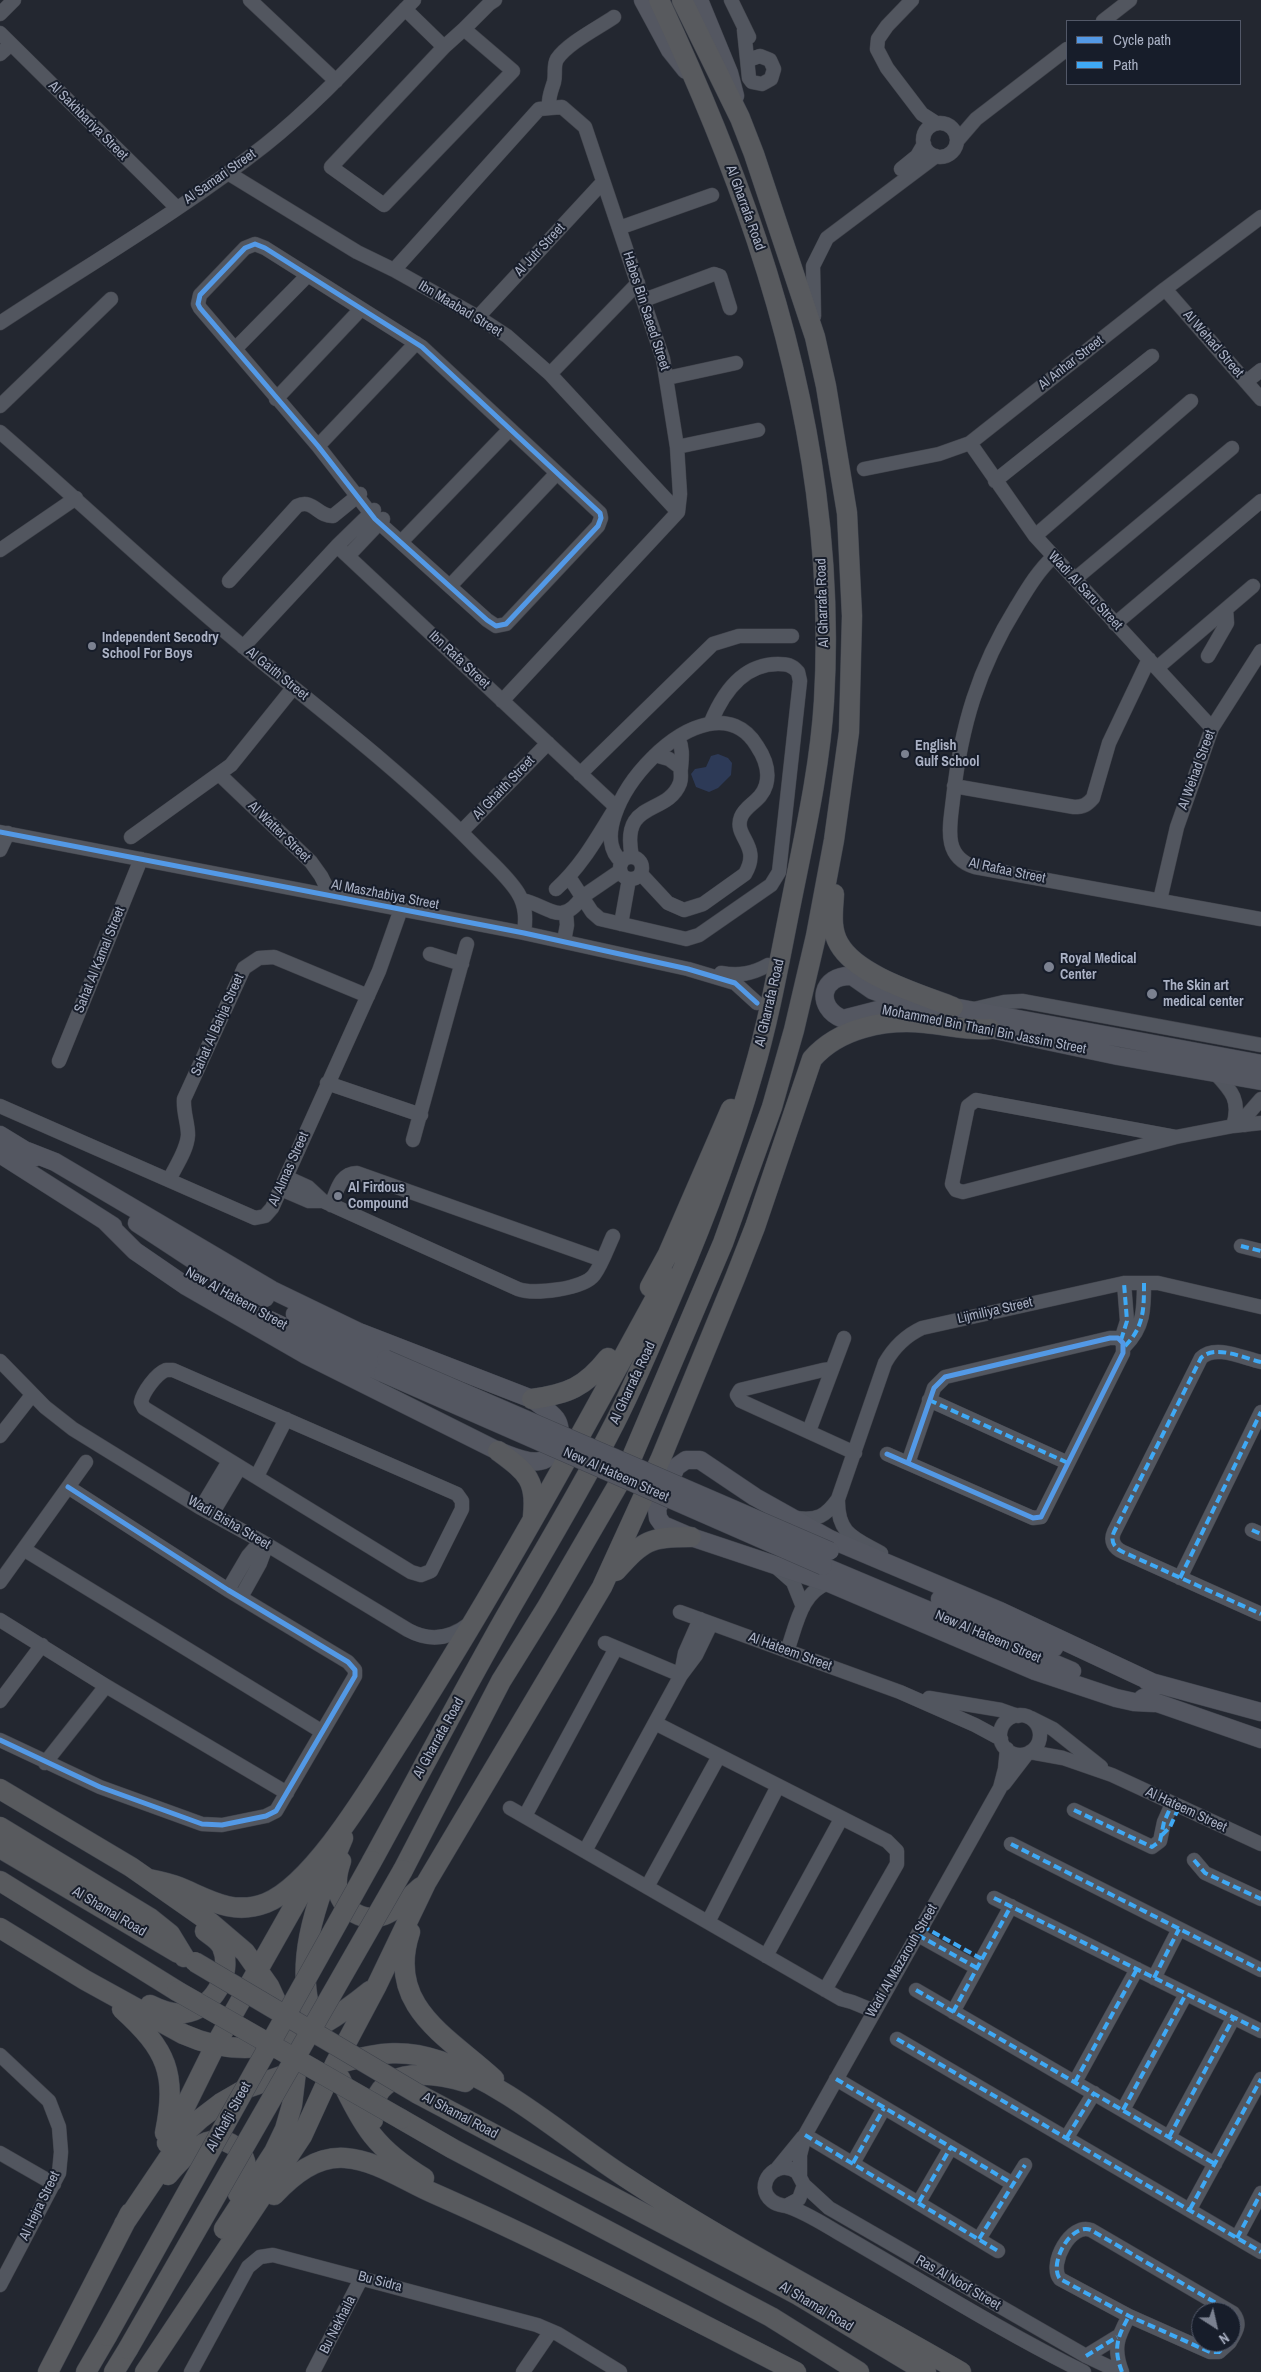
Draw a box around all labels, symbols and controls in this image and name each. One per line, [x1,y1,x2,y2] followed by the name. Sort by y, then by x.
[1066,20,1241,85] legend
[1113,29,1171,50] text: Cycle path
[1113,54,1138,75] text: Path
[45,78,131,164] street label: Al Sakhbariya Street
[181,146,259,208] street label: Al Samari Street
[722,163,768,253] street label: Al Gharrafa Road
[511,220,569,280] street label: Al Jutr Street
[619,250,673,372] street label: Habes Bin Saeed Street
[415,277,505,341] street label: Ibn Maabad Street
[1179,307,1247,381] street label: Al Wehad Street
[1035,332,1107,394] street label: Al Anhar Street
[1044,548,1126,634] street label: Wadi Al Saru Street
[813,558,833,648] street label: Al Gharrafa Road
[425,628,493,692] street label: Ibn Rafa Street
[102,630,219,662] place label: Independent Secodry School For Boys
[86,640,98,652] marker: Independent Secodry School For Boys
[242,644,312,704] street label: Al Gaith Street
[1175,728,1219,812] street label: Al Wehad Street
[915,738,979,770] place label: English Gulf School
[899,748,911,760] marker: English Gulf School
[470,753,538,823] street label: Al Ghaith Street
[244,798,314,866] street label: Al Watter Street
[967,855,1047,887] street label: Al Rafaa Street
[330,876,440,914] street label: Al Maszhabiya Street
[71,904,129,1016] street label: Sahat Al Kamal Street
[1060,951,1137,984] place label: Royal Medical Center
[752,958,788,1048] street label: Al Gharrafa Road
[1042,960,1056,974] marker: Royal Medical Center
[188,971,248,1079] street label: Sahat Al Bahja Street
[1163,978,1243,1010] place label: The Skin art medical center
[1145,987,1159,1001] marker: The Skin art medical center
[881,1002,1087,1058] street label: Mohammed Bin Thani Bin Jassim Street
[265,1129,313,1209] street label: Al Almas Street
[348,1180,409,1212] place label: Al Firdous Compound
[332,1190,344,1202] marker: Al Firdous Compound
[182,1264,290,1334] street label: New Al Hateem Street
[956,1294,1034,1328] street label: Lijmiliya Street
[607,1339,659,1427] street label: Al Gharrafa Road
[561,1444,671,1506] street label: New Al Hateem Street
[185,1493,273,1553] street label: Wadi Bisha Street
[932,1607,1044,1667] street label: New Al Hateem Street
[746,1629,834,1675] street label: Al Hateem Street
[410,1695,468,1781] street label: Al Gharrafa Road
[1143,1784,1229,1836] street label: Al Hateem Street
[69,1883,149,1941] street label: Al Shamal Road
[863,1901,941,2021] street label: Wadi Al Mazarouh Street
[203,2079,255,2155] street label: Al Khafji Street
[419,2089,501,2143] street label: Al Shamal Road
[16,2169,64,2243] street label: Al Hejra Street
[913,2252,1003,2314] street label: Ras Al Noof Street
[356,2268,404,2296] street label: Bu Sidra
[776,2278,856,2336] street label: Al Shamal Road
[316,2293,360,2357] street label: Bu Nekhaila
[1191,2302,1241,2352] north arrow
[1215,2329,1233,2348] text: N

